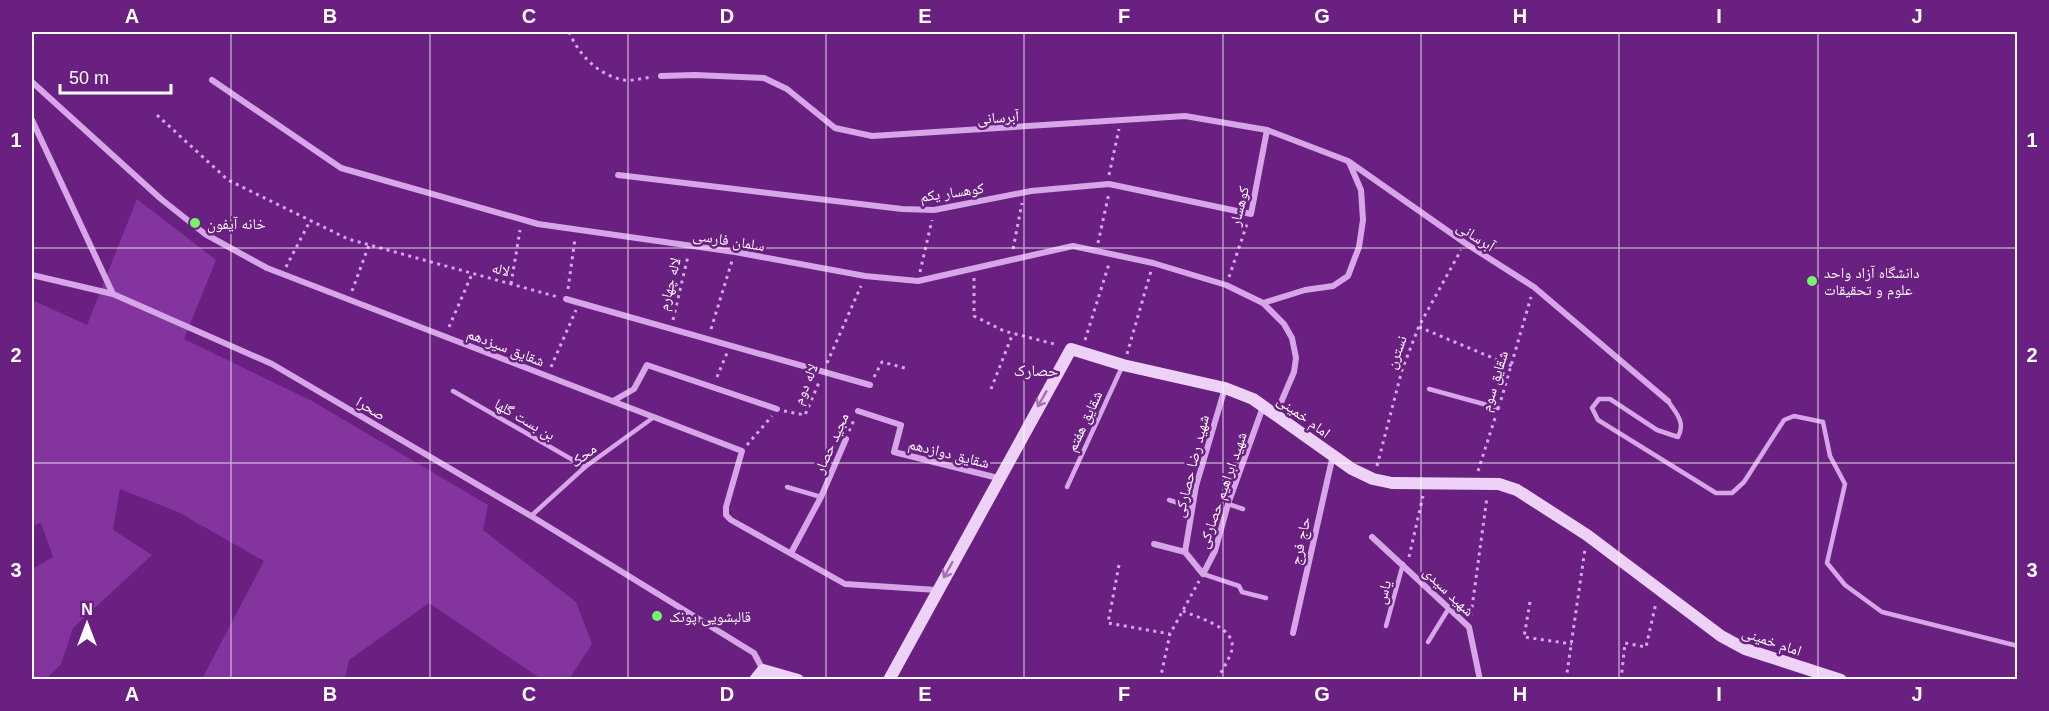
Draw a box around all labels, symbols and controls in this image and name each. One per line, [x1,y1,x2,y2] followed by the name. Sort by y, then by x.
[125,5,139,27] text: A
[323,5,337,27] text: B
[522,5,536,27] text: C
[720,5,734,27] text: D
[918,5,932,27] text: E
[1118,5,1130,27] text: F
[1314,5,1330,27] text: G
[1513,5,1527,27] text: H
[1716,5,1722,27] text: I
[1911,5,1923,27] text: J
[60,57,171,95] scale bar
[69,68,109,88] text: 50 m
[977,107,1021,129] street label: آبرسانی
[10,129,22,151] text: 1
[2026,129,2038,151] text: 1
[919,179,985,207] street label: کوهسار یکم
[1226,184,1253,229] street label: کوهسار
[207,215,266,234] place label: خانه آیفون
[188,216,202,230] marker: خانه آیفون
[1453,217,1499,257] street label: آبرسانی
[692,226,766,256] street label: سلمان فارسی
[654,256,686,313] street label: لاله چهارم
[490,258,512,280] street label: لاله
[1824,264,1919,300] place label: دانشگاه آزاد واحد علوم و تحقیقات
[1805,274,1819,288] marker: دانشگاه آزاد واحد علوم و تحقیقات
[464,324,547,371] street label: شقایق سیزدهم
[1382,333,1412,372] street label: نسترن
[10,344,22,366] text: 2
[2026,344,2038,366] text: 2
[1477,348,1513,414] street label: شقایق سوم
[789,361,823,408] street label: لاله دوم
[1014,362,1058,380] district label: حصارک
[1063,388,1107,455] street label: شقایق هفتم
[1036,391,1048,408] one-way arrow
[1273,391,1334,443] street label: امام خمینی
[353,393,389,424] street label: صحرا
[491,395,558,445] street label: بن بست گلها
[810,410,853,477] street label: مجید حصار
[1170,413,1214,520] street label: شهید رضا حصارکی
[1194,429,1252,551] street label: شهید ابراهیم حصارکی
[906,435,991,473] street label: شقایق دوازدهم
[567,439,600,470] street label: محک
[1287,515,1315,567] street label: حاج فرج
[10,559,22,581] text: 3
[2026,559,2038,581] text: 3
[942,561,954,578] one-way arrow
[1419,563,1478,621] street label: شهید سیدی
[1372,578,1396,606] street label: یاس
[57,594,117,654] north arrow
[81,601,93,618] text: N
[669,608,751,627] place label: قالبشویی پونک
[650,609,664,623] marker: قالبشویی پونک
[1739,623,1804,661] street label: امام خمینی
[125,683,139,705] text: A
[323,683,337,705] text: B
[522,683,536,705] text: C
[720,683,734,705] text: D
[918,683,932,705] text: E
[1118,683,1130,705] text: F
[1314,683,1330,705] text: G
[1513,683,1527,705] text: H
[1716,683,1722,705] text: I
[1911,683,1923,705] text: J

